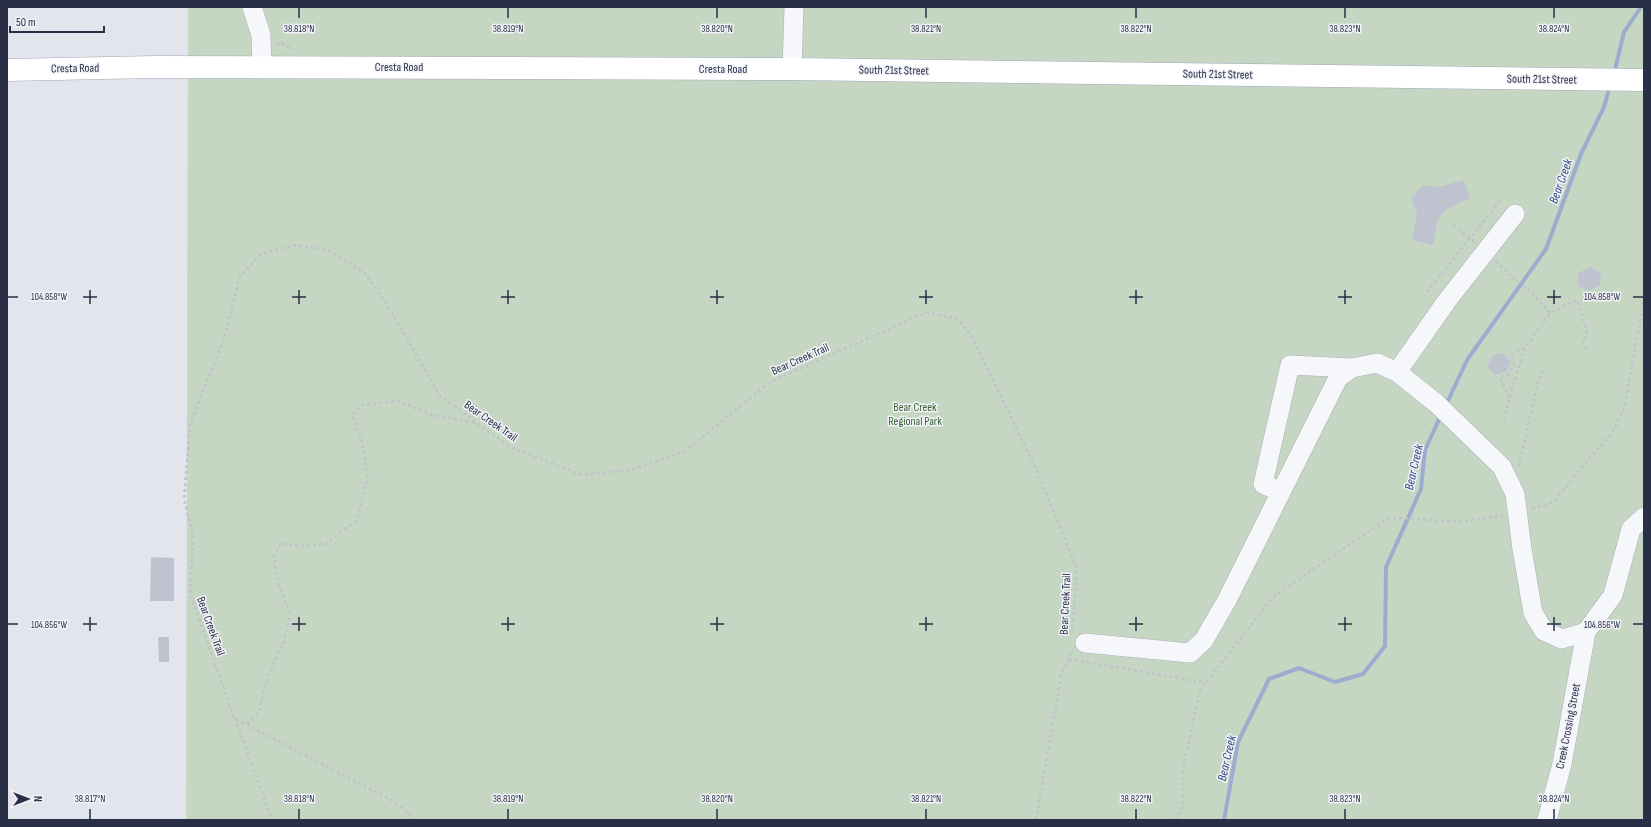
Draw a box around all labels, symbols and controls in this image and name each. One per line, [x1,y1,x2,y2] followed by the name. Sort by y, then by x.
[10,8,104,34] scale bar
[16,15,36,30] text: 50 m
[284,23,314,35] text: 38.818°N
[493,23,523,35] text: 38.819°N
[701,23,733,35] text: 38.820°N
[911,23,941,35] text: 38.821°N
[1120,23,1152,35] text: 38.822°N
[1329,23,1361,35] text: 38.823°N
[1539,23,1569,35] text: 38.824°N
[375,60,423,75] street label: Cresta Road
[51,61,99,76] street label: Cresta Road
[699,62,747,77] street label: Cresta Road
[859,62,930,79] street label: South 21st Street
[1183,66,1254,83] street label: South 21st Street
[1507,71,1578,88] street label: South 21st Street
[1546,156,1577,206] water label: Bear Creek
[31,291,68,303] text: 104.858°W
[1584,291,1621,303] text: 104.858°W
[769,340,831,379] street label: Bear Creek Trail
[461,398,520,445] street label: Bear Creek Trail
[888,400,942,429] park label: Bear Creek Regional Park
[1401,442,1427,492] water label: Bear Creek
[1056,573,1075,635] street label: Bear Creek Trail
[193,595,228,658] street label: Bear Creek Trail
[31,619,68,631] text: 104.856°W
[1584,619,1621,631] text: 104.856°W
[1553,682,1584,770] street label: Creek Crossing Street
[1214,733,1240,783] water label: Bear Creek
[8,779,48,819] north arrow
[75,793,105,805] text: 38.817°N
[284,793,314,805] text: 38.818°N
[493,793,523,805] text: 38.819°N
[701,793,733,805] text: 38.820°N
[911,793,941,805] text: 38.821°N
[1120,793,1152,805] text: 38.822°N
[1329,793,1361,805] text: 38.823°N
[1539,793,1569,805] text: 38.824°N
[31,796,44,802] text: N

